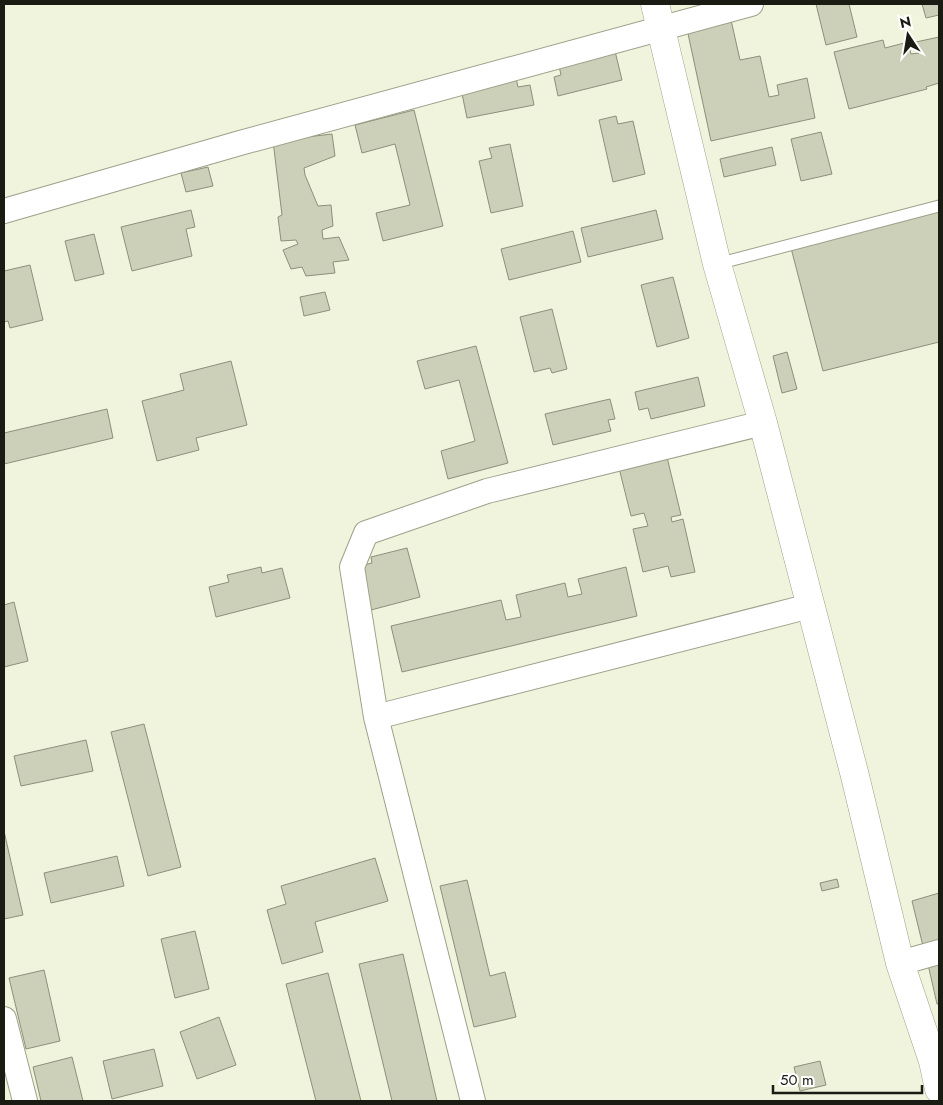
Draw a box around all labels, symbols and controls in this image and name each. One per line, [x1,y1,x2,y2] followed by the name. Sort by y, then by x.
[883,10,933,60] north arrow
[898,11,913,33] text: N
[773,1062,922,1094] scale bar
[780,1069,814,1091] text: 50 m

